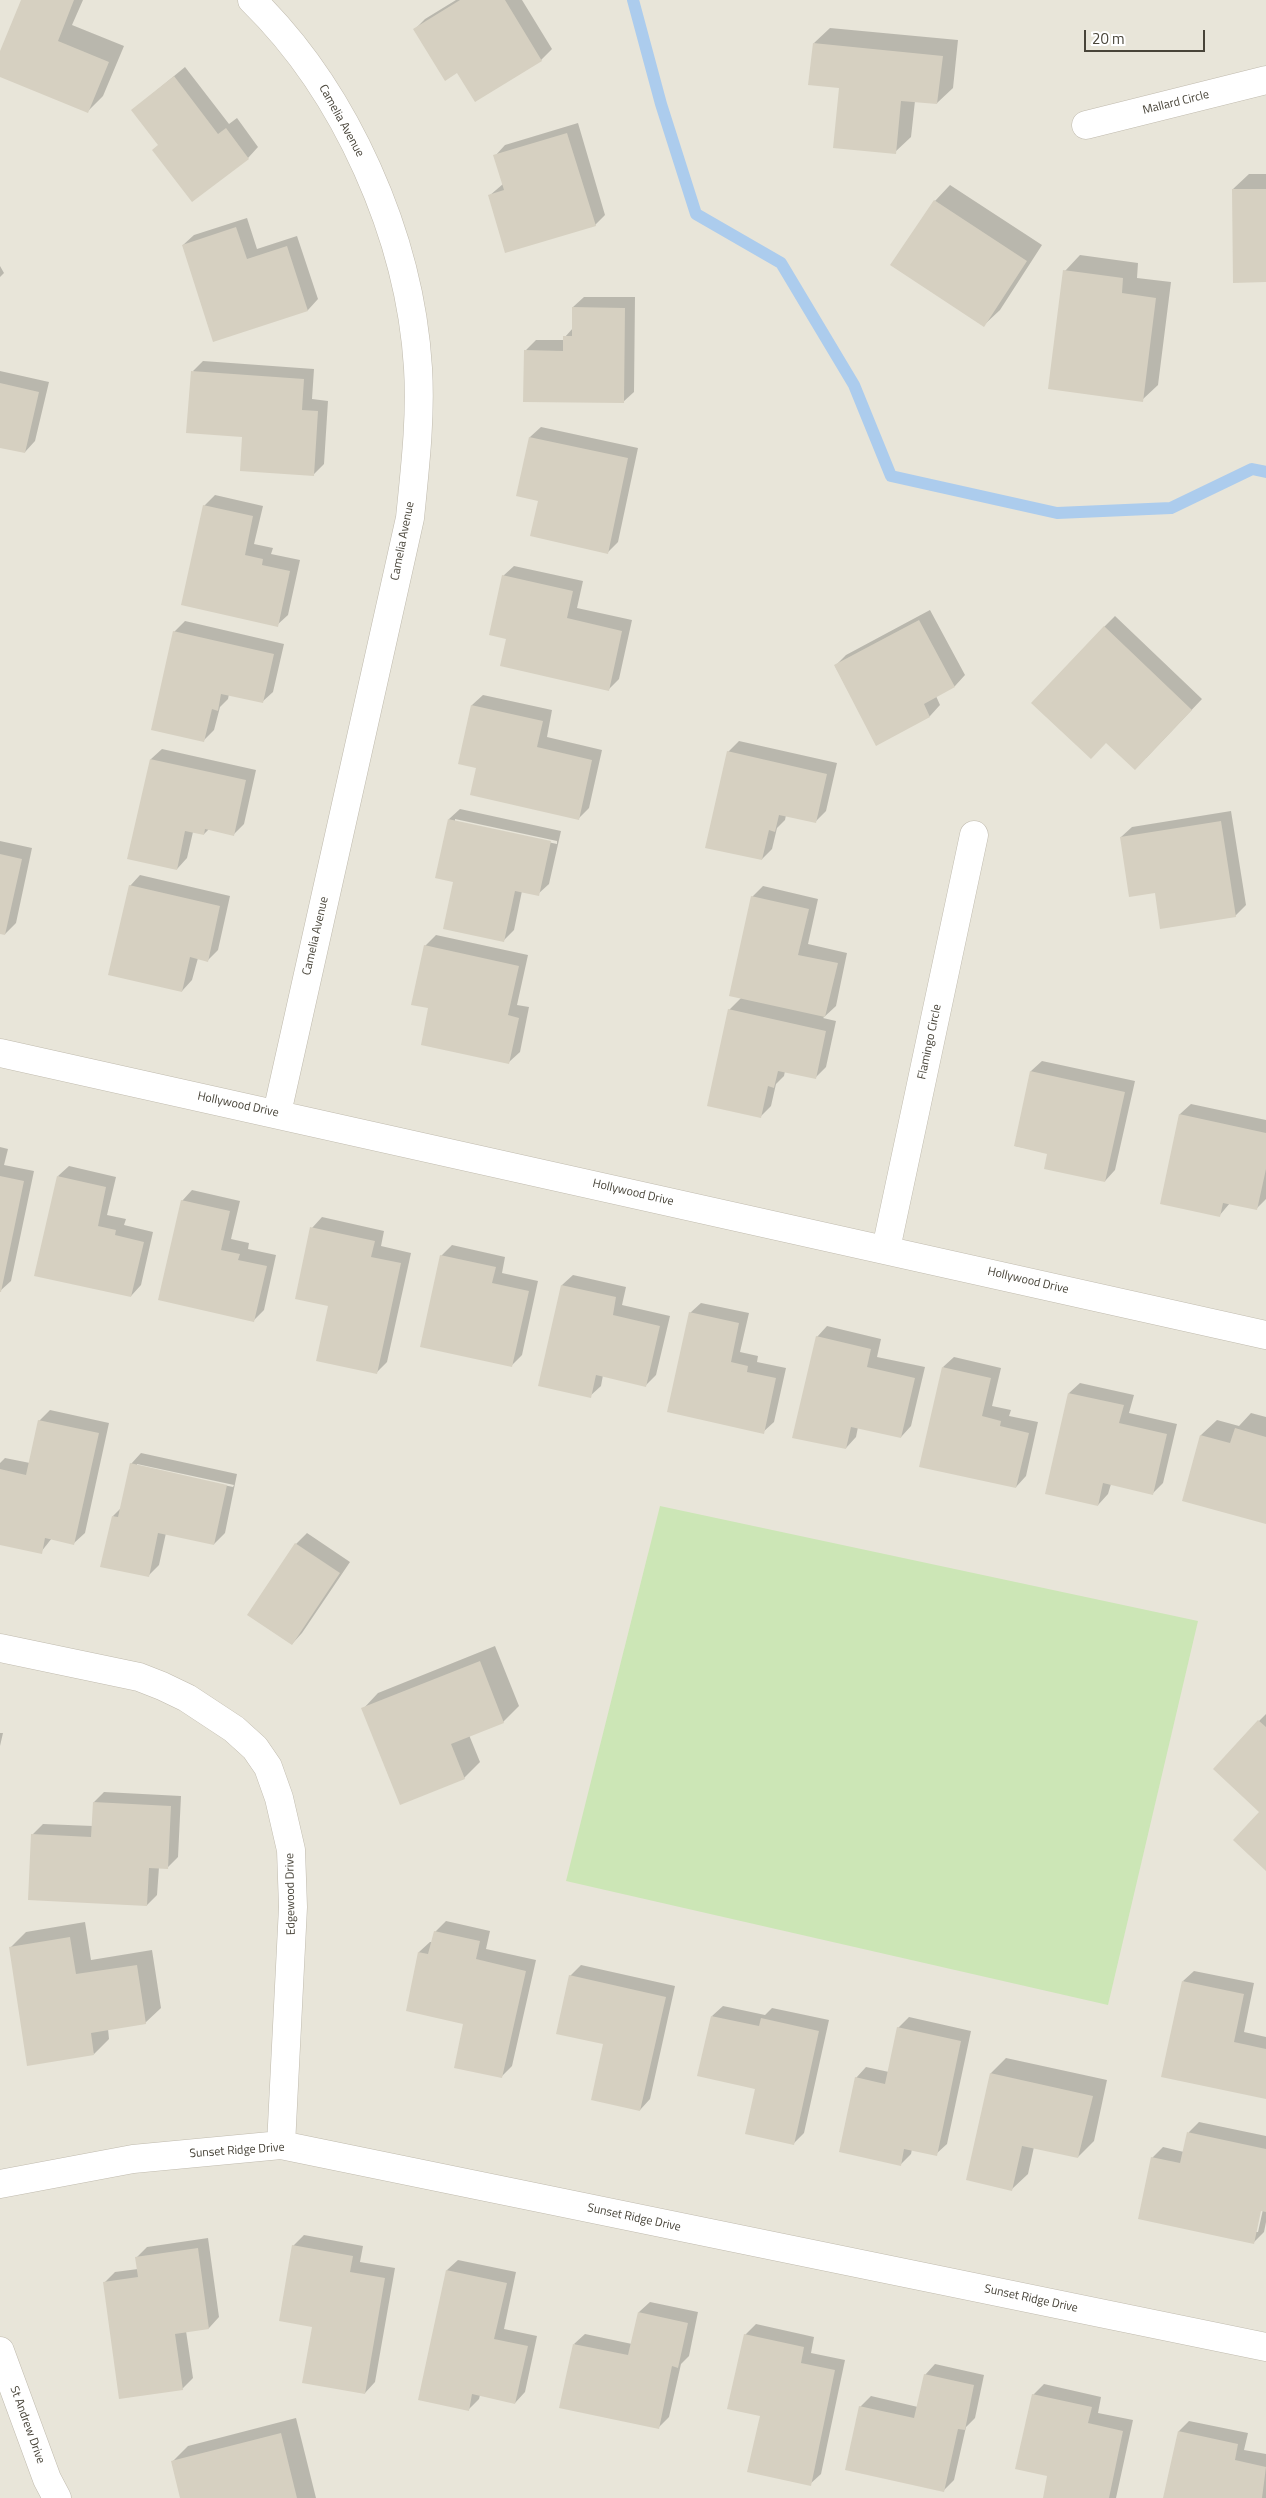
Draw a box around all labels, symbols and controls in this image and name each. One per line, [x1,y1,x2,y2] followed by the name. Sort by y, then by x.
[1086,20,1207,52] scale bar
[1092,27,1125,50] text: 20 m
[315,82,367,160] street label: Camelia Avenue
[1141,88,1211,118] street label: Mallard Circle
[388,500,418,582] street label: Camelia Avenue
[300,895,332,977] street label: Camelia Avenue
[915,1003,945,1081] street label: Flamingo Circle
[196,1089,280,1121] street label: Hollywood Drive
[591,1177,675,1209] street label: Hollywood Drive
[986,1265,1070,1297] street label: Hollywood Drive
[283,1853,299,1935] street label: Edgewood Drive
[189,2140,285,2162] street label: Sunset Ridge Drive
[586,2201,682,2235] street label: Sunset Ridge Drive
[983,2282,1079,2316] street label: Sunset Ridge Drive
[6,2384,48,2466] street label: St Andrew Drive

